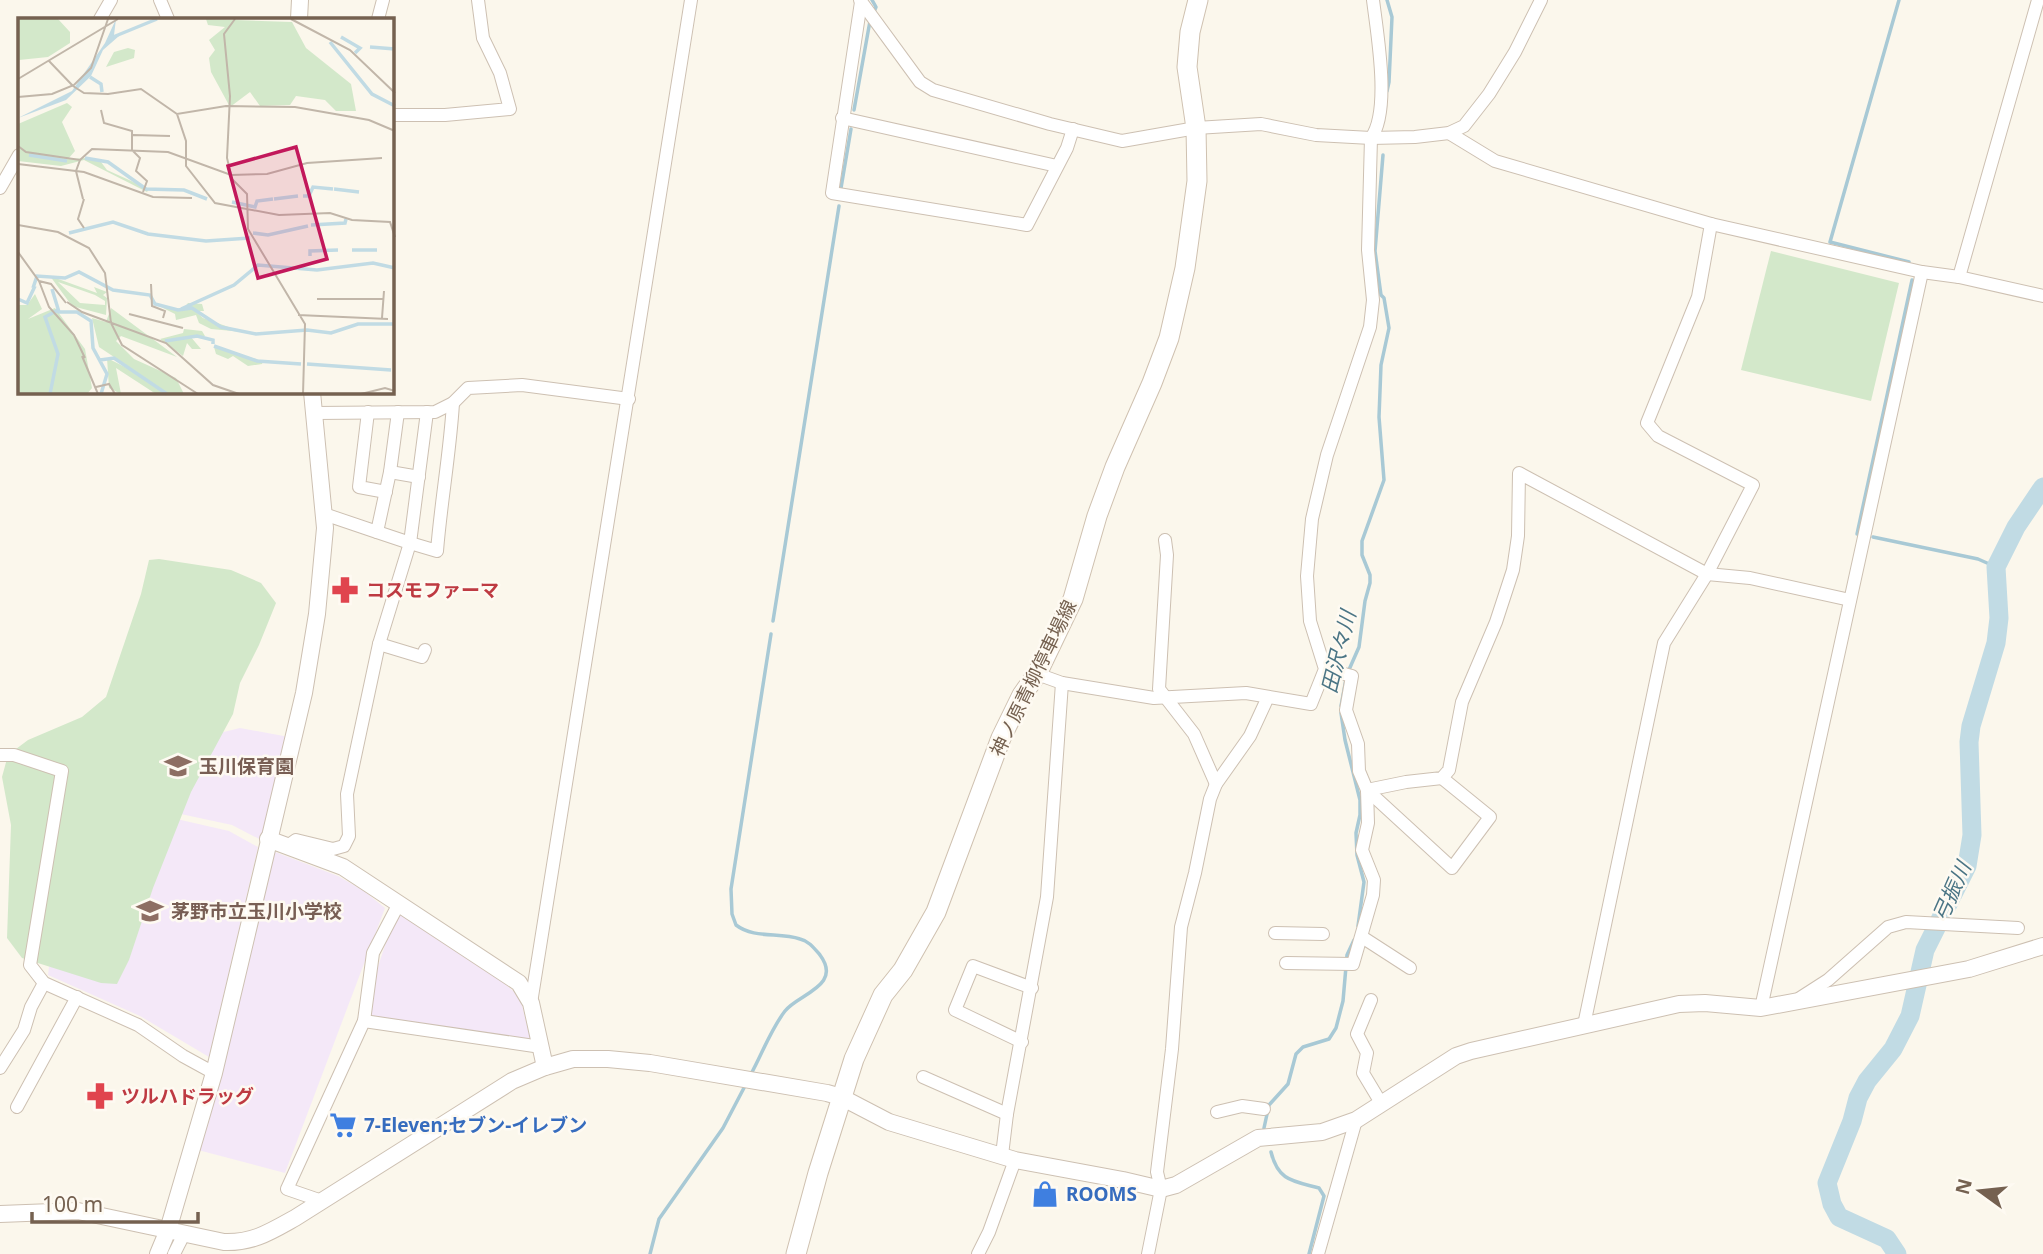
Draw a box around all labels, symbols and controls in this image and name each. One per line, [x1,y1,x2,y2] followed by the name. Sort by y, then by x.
[18,18,394,394] inset map
[330,575,360,605] pharmacy icon: コスモファーマ
[366,577,499,603] place label: コスモファーマ
[984,595,1082,761] street label: 神ノ原青柳停車場線
[1314,606,1362,696] water label: 田沢々川
[163,751,193,781] school or university icon: 玉川保育園
[199,753,294,779] place label: 玉川保育園
[1925,855,1978,926] water label: 弓振川
[135,896,165,926] school or university icon: 茅野市立玉川小学校
[171,898,342,924] place label: 茅野市立玉川小学校
[85,1081,115,1111] pharmacy icon: ツルハドラッグ
[121,1083,254,1109] place label: ツルハドラッグ
[328,1110,358,1140] supermarket icon: 7-Eleven;セブン-イレブン
[364,1112,587,1138] place label: 7-Eleven;セブン-イレブン
[1945,1156,2015,1226] north arrow
[1949,1176,1978,1197] text: N
[1030,1179,1060,1209] shop icon: ROOMS
[32,1180,198,1224] scale bar
[1066,1181,1137,1207] place label: ROOMS
[42,1190,103,1218] text: 100 m

